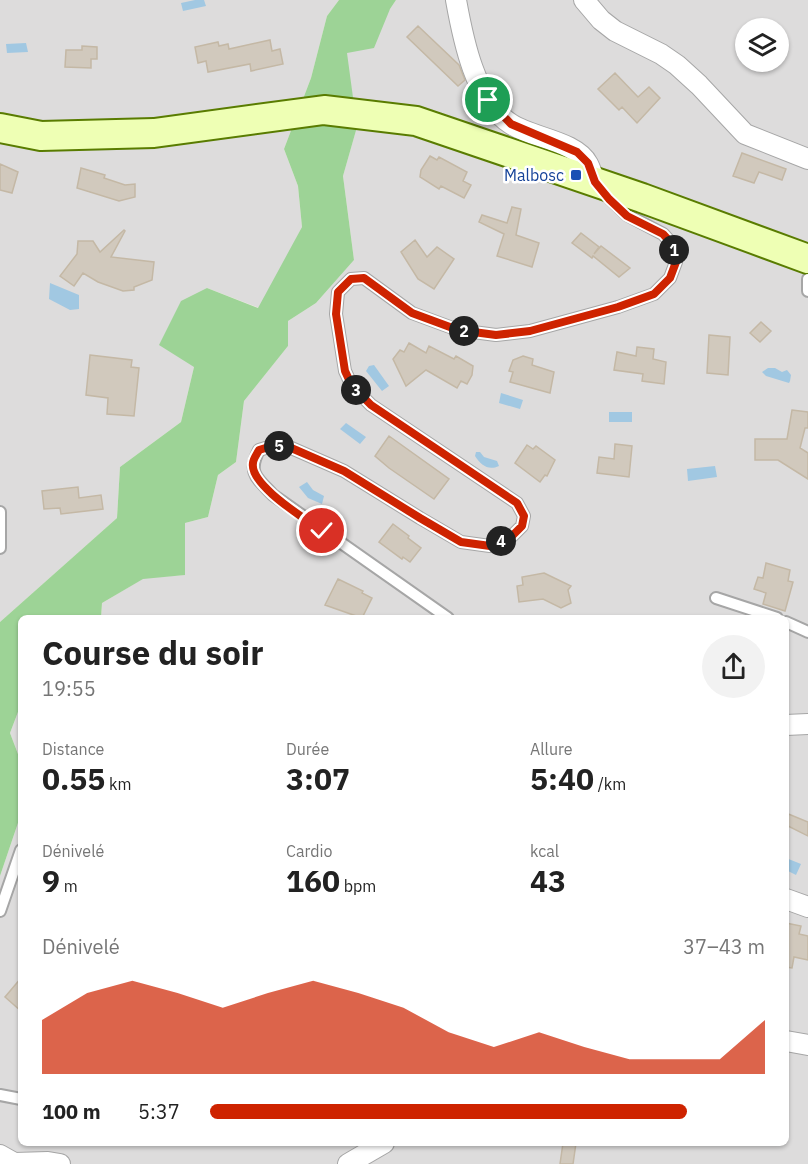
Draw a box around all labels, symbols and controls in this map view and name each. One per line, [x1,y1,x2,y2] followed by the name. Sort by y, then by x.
[735,18,789,72] map controls
[735,18,789,72] button: layers
[462,74,513,125] pin
[471,83,504,116] icon: arrive
[504,165,564,185] place label: Malbosc
[569,168,583,182] marker: Malbosc
[659,235,689,265] pin: 1
[669,240,679,260] text: 1
[449,316,479,346] pin: 2
[459,321,469,341] text: 2
[341,375,371,405] pin: 3
[351,380,361,400] text: 3
[264,431,294,461] pin: 5
[274,436,284,456] text: 5
[296,505,347,556] pin
[305,514,338,547] icon: check
[486,526,516,556] pin: 4
[496,531,506,551] text: 4
[42,631,264,674] text: Course du soir
[702,635,765,698] button: share
[42,675,96,702] text: 19:55
[42,739,104,759] text: Distance
[286,739,329,759] text: Durée
[530,739,573,759] text: Allure
[42,759,105,798] text: 0.55
[286,759,350,798] text: 3:07
[530,759,594,798] text: 5:40
[105,774,132,794] text: km
[594,774,626,794] text: /km
[42,841,104,861] text: Dénivelé
[286,841,333,861] text: Cardio
[530,841,559,861] text: kcal
[42,861,60,900] text: 9
[286,861,340,900] text: 160
[530,861,566,900] text: 43
[60,876,78,896] text: m
[340,876,376,896] text: bpm
[42,933,120,960] text: Dénivelé
[683,933,765,960] text: 37–43 m
[42,1098,101,1125] text: 100 m
[138,1098,180,1125] text: 5:37

